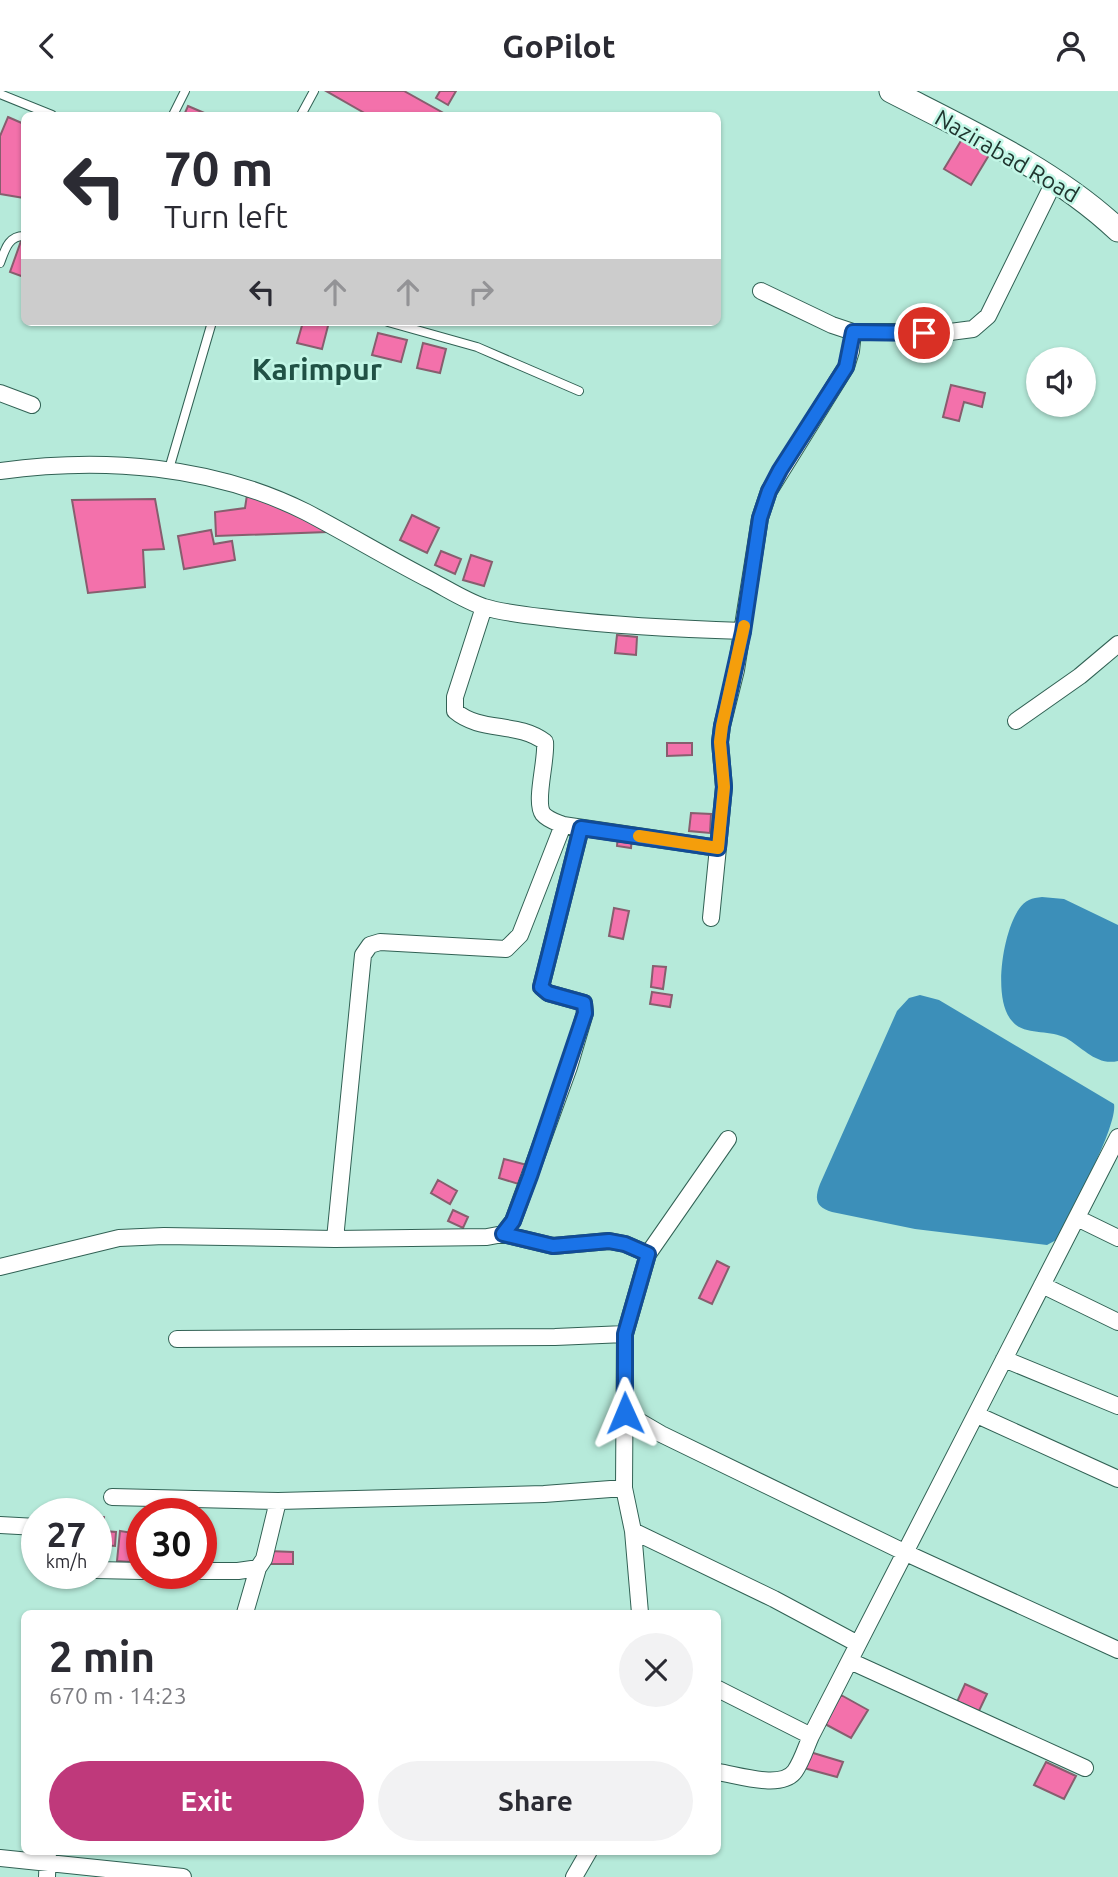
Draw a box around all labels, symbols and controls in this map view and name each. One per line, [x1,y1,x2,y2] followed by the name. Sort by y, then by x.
[28,27,66,65] icon: back
[1052,27,1090,65] icon: person
[502,28,616,64] text: GoPilot
[931,104,1084,207] street label: Nazirabad Road
[49,140,140,231] icon: left
[164,140,273,195] text: 70 m
[164,198,288,234] text: Turn left
[243,273,281,311] icon: left
[316,273,354,311] icon: ahead
[389,273,427,311] icon: ahead
[462,273,500,311] icon: right
[894,303,954,363] pin
[905,314,943,352] icon: arrive
[1026,347,1096,417] map controls
[1026,347,1096,417] button: sound
[252,352,383,386] district label: Karimpur
[588,1376,662,1450] position arrow
[126,1498,217,1589] speed limit sign: 30
[47,1514,86,1554] text: 27
[46,1551,87,1571] text: km/h
[49,1633,155,1680] text: 2 min
[619,1633,693,1707] button: close
[49,1683,187,1708] text: 670 m · 14:23
[49,1761,364,1841] button: Exit
[378,1761,693,1841] button: Share

